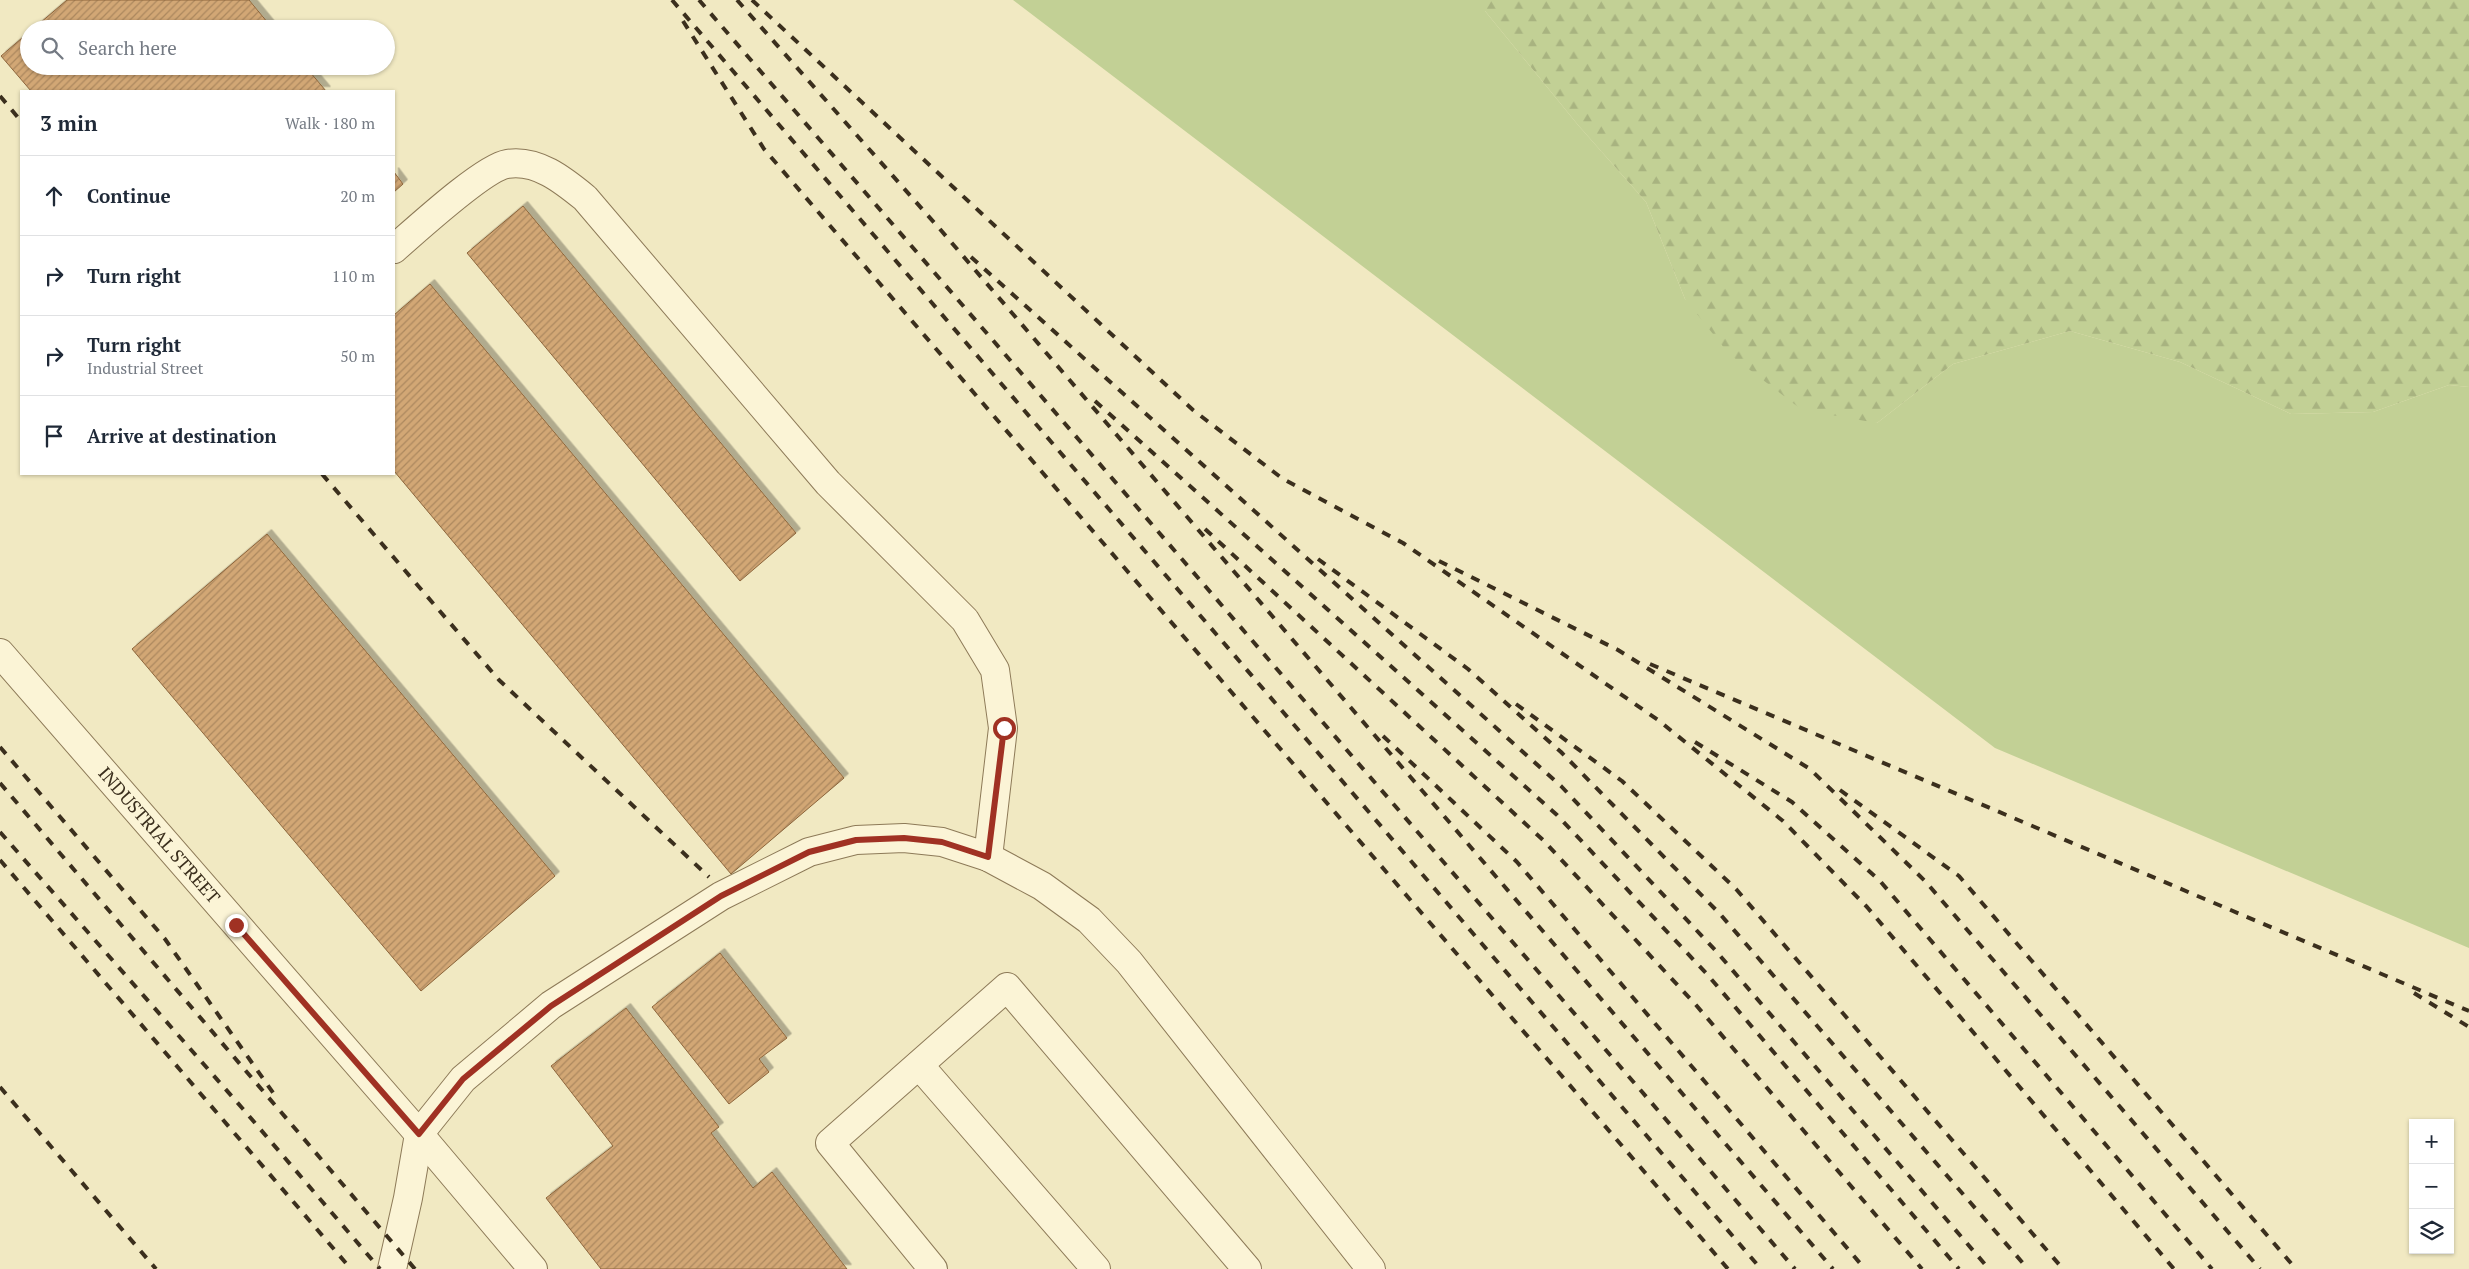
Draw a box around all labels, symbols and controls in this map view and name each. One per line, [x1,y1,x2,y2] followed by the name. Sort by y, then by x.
[20,20,395,75] search box
[38,34,66,62] icon: search
[78,35,177,60] text: Search here
[40,109,97,137] text: 3 min
[285,112,375,134] text: Walk · 180 m
[40,182,68,210] icon: ahead
[87,183,171,208] text: Continue
[340,185,375,207] text: 20 m
[40,262,68,290] icon: right
[87,263,181,288] text: Turn right
[332,265,375,287] text: 110 m
[87,332,181,357] text: Turn right
[40,342,68,370] icon: right
[340,345,375,367] text: 50 m
[87,357,204,379] text: Industrial Street
[40,422,68,450] icon: arrive
[87,423,276,448] text: Arrive at destination
[993,717,1016,740] route start
[94,761,226,908] street label: INDUSTRIAL STREET
[225,914,248,937] route end
[2409,1119,2454,1254] map controls
[2409,1119,2454,1164] button: +
[2409,1164,2454,1209] button: −
[2409,1209,2454,1254] button: layers

